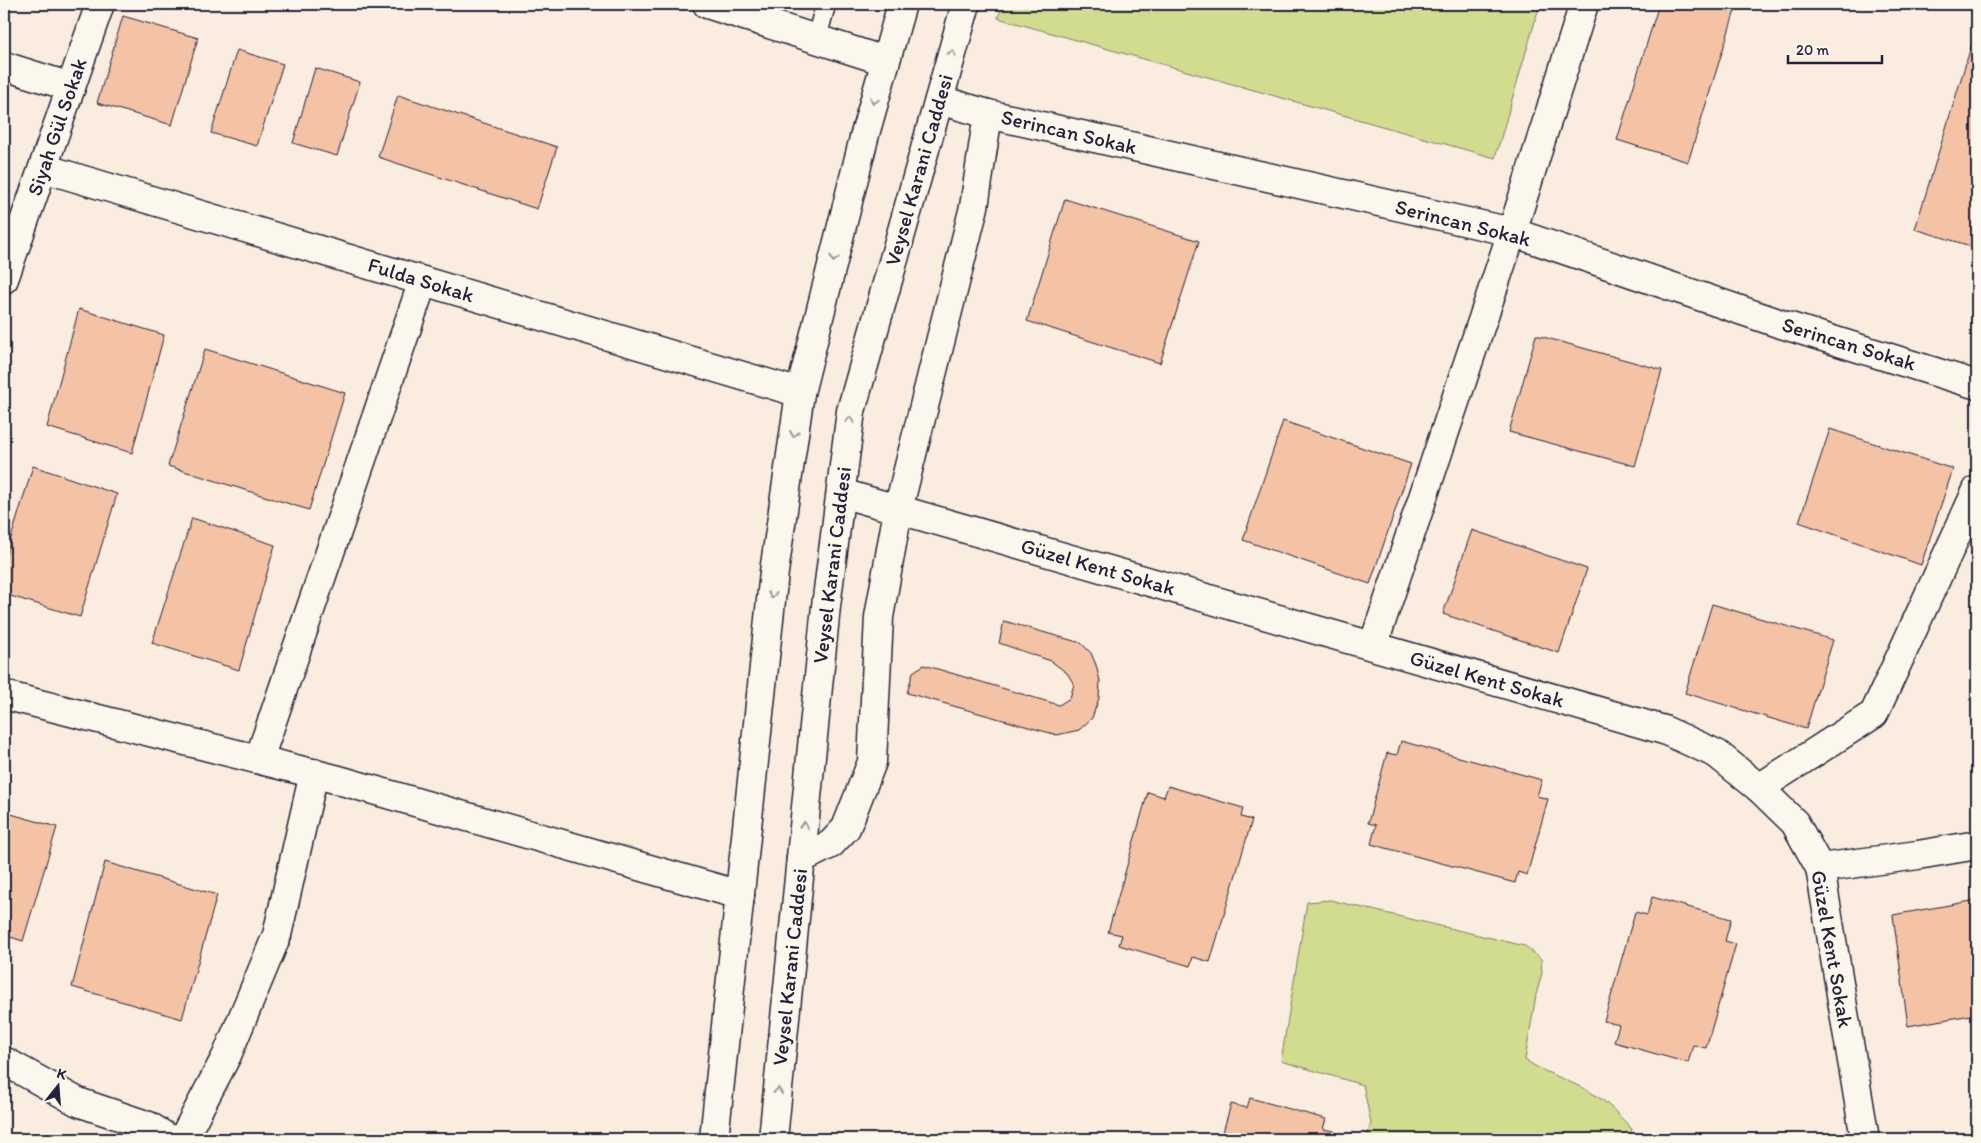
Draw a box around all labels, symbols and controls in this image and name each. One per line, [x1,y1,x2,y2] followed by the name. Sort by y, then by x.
[1788,32,1882,64] scale bar
[1796,41,1830,59] text: 20 m
[946,48,957,57] one-way arrow
[21,54,92,199] street label: Siyah Gül Sokak
[879,71,958,269] street label: Veysel Karani Caddesi
[869,97,880,106] one-way arrow
[999,104,1140,159] street label: Serincan Sokak
[1393,194,1533,251] street label: Serincan Sokak
[365,252,477,308] street label: Fulda Sokak
[829,254,840,263] one-way arrow
[1779,311,1919,376] street label: Serincan Sokak
[844,415,855,423] one-way arrow
[789,430,800,438] one-way arrow
[807,465,856,665] street label: Veysel Karani Caddesi
[1018,533,1178,601] street label: Güzel Kent Sokak
[767,591,778,599] one-way arrow
[1407,645,1567,713] street label: Güzel Kent Sokak
[799,820,810,828] one-way arrow
[767,867,812,1067] street label: Veysel Karani Caddesi
[1806,868,1859,1030] street label: Güzel Kent Sokak
[32,1060,82,1110] north arrow
[55,1065,69,1084] text: K
[772,1086,783,1094] one-way arrow

